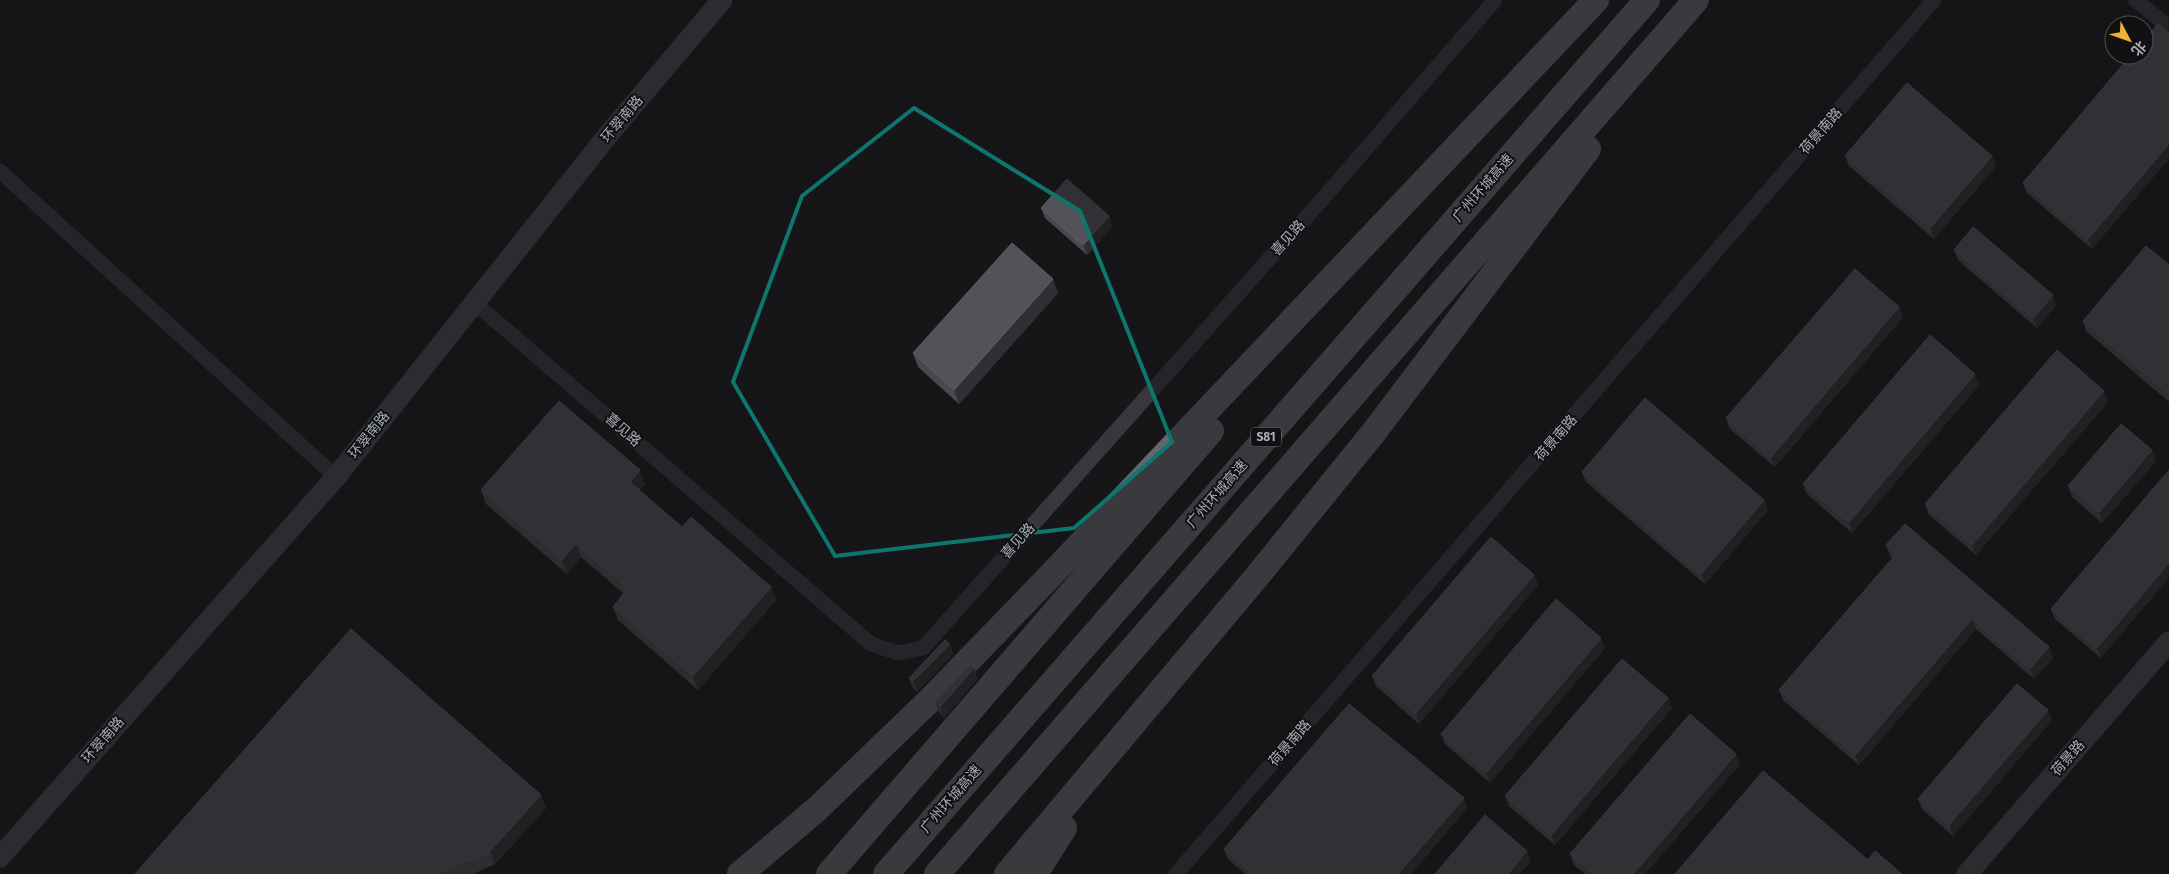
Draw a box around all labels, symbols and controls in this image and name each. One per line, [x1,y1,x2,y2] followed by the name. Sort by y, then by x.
[2104,15,2154,65] north arrow
[2127,37,2149,59] text: 北
[597,92,647,146] street label: 环翠南路
[1796,104,1846,158] street label: 荷景南路
[1449,151,1517,225] street label: 广州环城高速
[1268,217,1308,259] street label: 喜见路
[345,408,393,462] street label: 环翠南路
[602,410,644,450] street label: 喜见路
[1531,411,1581,465] street label: 荷景南路
[1251,428,1281,447] road number: S81
[1183,457,1251,531] street label: 广州环城高速
[998,520,1038,562] street label: 喜见路
[78,713,128,767] street label: 环翠南路
[1265,716,1315,770] street label: 荷景南路
[2048,737,2088,779] street label: 荷景路
[917,762,985,836] street label: 广州环城高速

